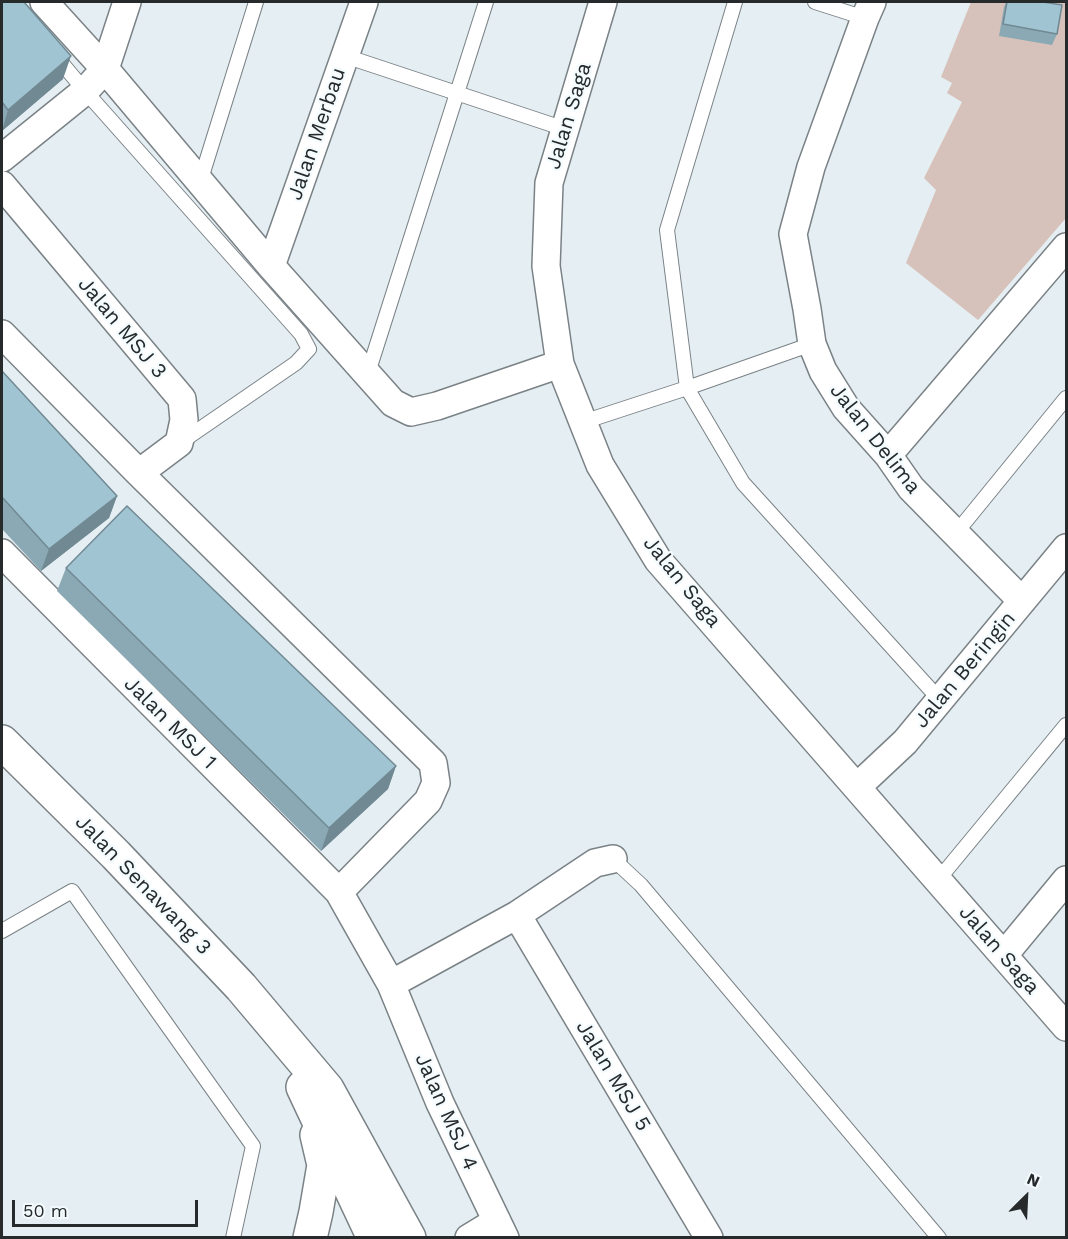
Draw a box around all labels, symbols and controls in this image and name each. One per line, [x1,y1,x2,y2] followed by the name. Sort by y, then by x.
[541,60,597,172] street label: Jalan Saga
[283,65,351,203] street label: Jalan Merbau
[72,272,172,384] street label: Jalan MSJ 3
[824,379,926,499] street label: Jalan Delima
[638,531,726,633] street label: Jalan Saga
[909,607,1021,733] street label: Jalan Beringin
[118,671,222,775] street label: Jalan MSJ 1
[70,810,216,960] street label: Jalan Senawang 3
[953,900,1045,1000] street label: Jalan Saga
[570,1016,656,1136] street label: Jalan MSJ 5
[409,1050,483,1174] street label: Jalan MSJ 4
[996,1167,1056,1227] north arrow
[1024,1169,1043,1191] text: N
[15,1188,201,1226] scale bar
[23,1200,68,1221] text: 50 m

